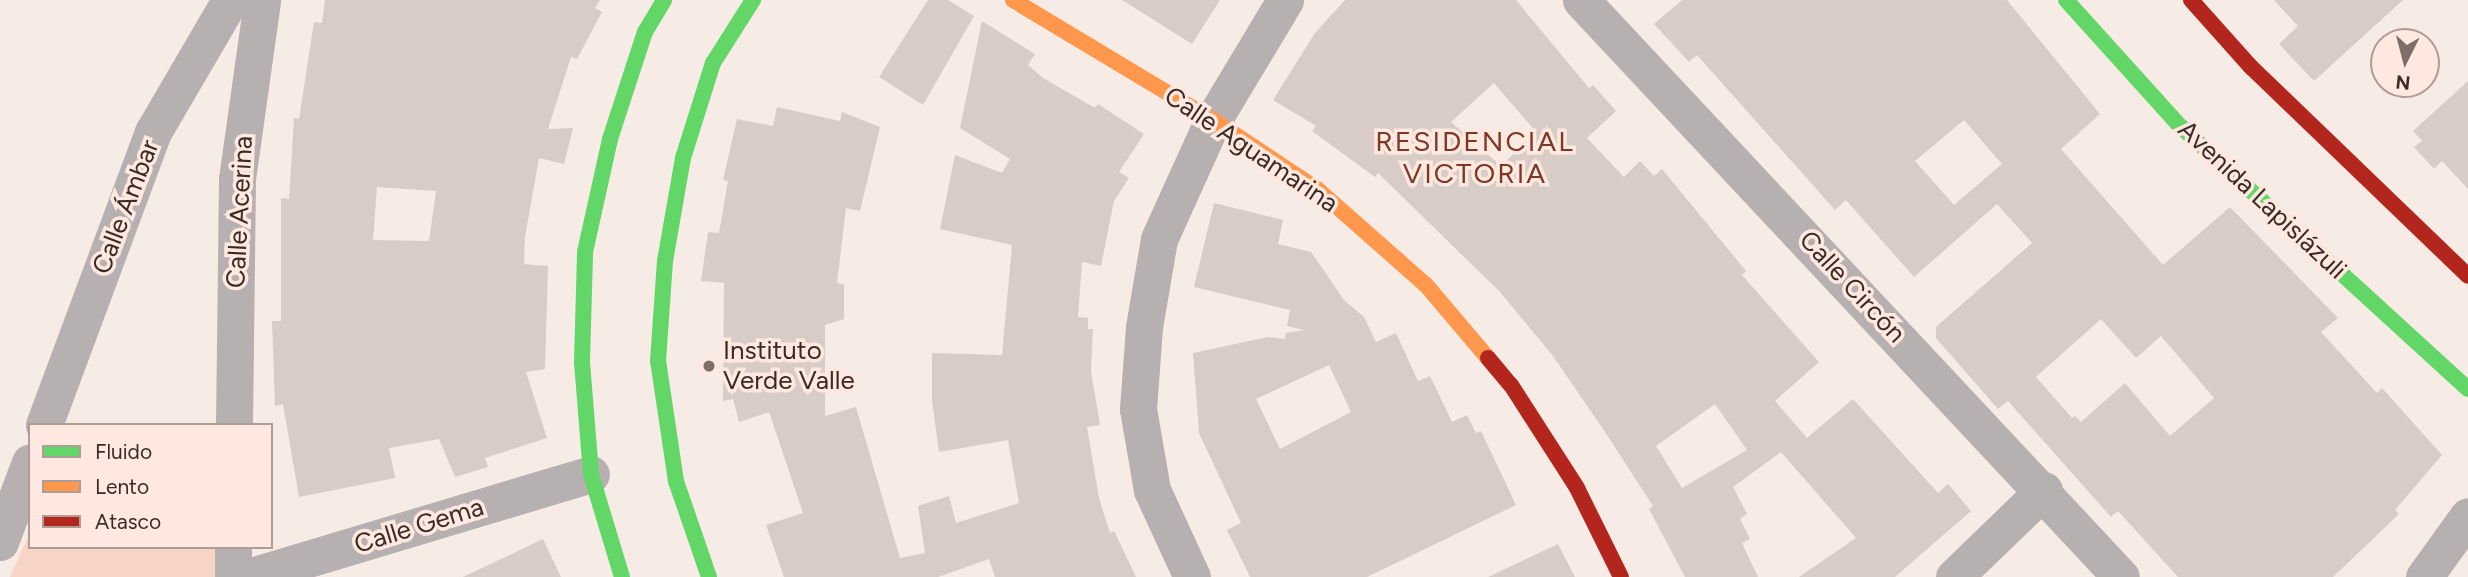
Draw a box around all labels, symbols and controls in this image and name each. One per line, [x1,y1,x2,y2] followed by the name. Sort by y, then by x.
[2370,28,2440,98] north arrow
[2394,70,2411,95] text: N
[1158,80,1344,220] street label: Calle Aguamarina
[2171,114,2353,286] street label: Avenida Lapislázuli
[1377,124,1573,190] district label: RESIDENCIAL VICTORIA
[220,135,260,289] street label: Calle Acerina
[86,136,166,278] street label: Calle Ámbar
[1792,225,1912,349] street label: Calle Circón
[723,335,855,396] place label: Instituto Verde Valle
[701,358,717,374] marker: Instituto Verde Valle
[28,423,273,549] legend
[95,439,152,464] text: Fluido
[95,474,149,499] text: Lento
[351,492,487,560] street label: Calle Gema
[95,509,161,534] text: Atasco

